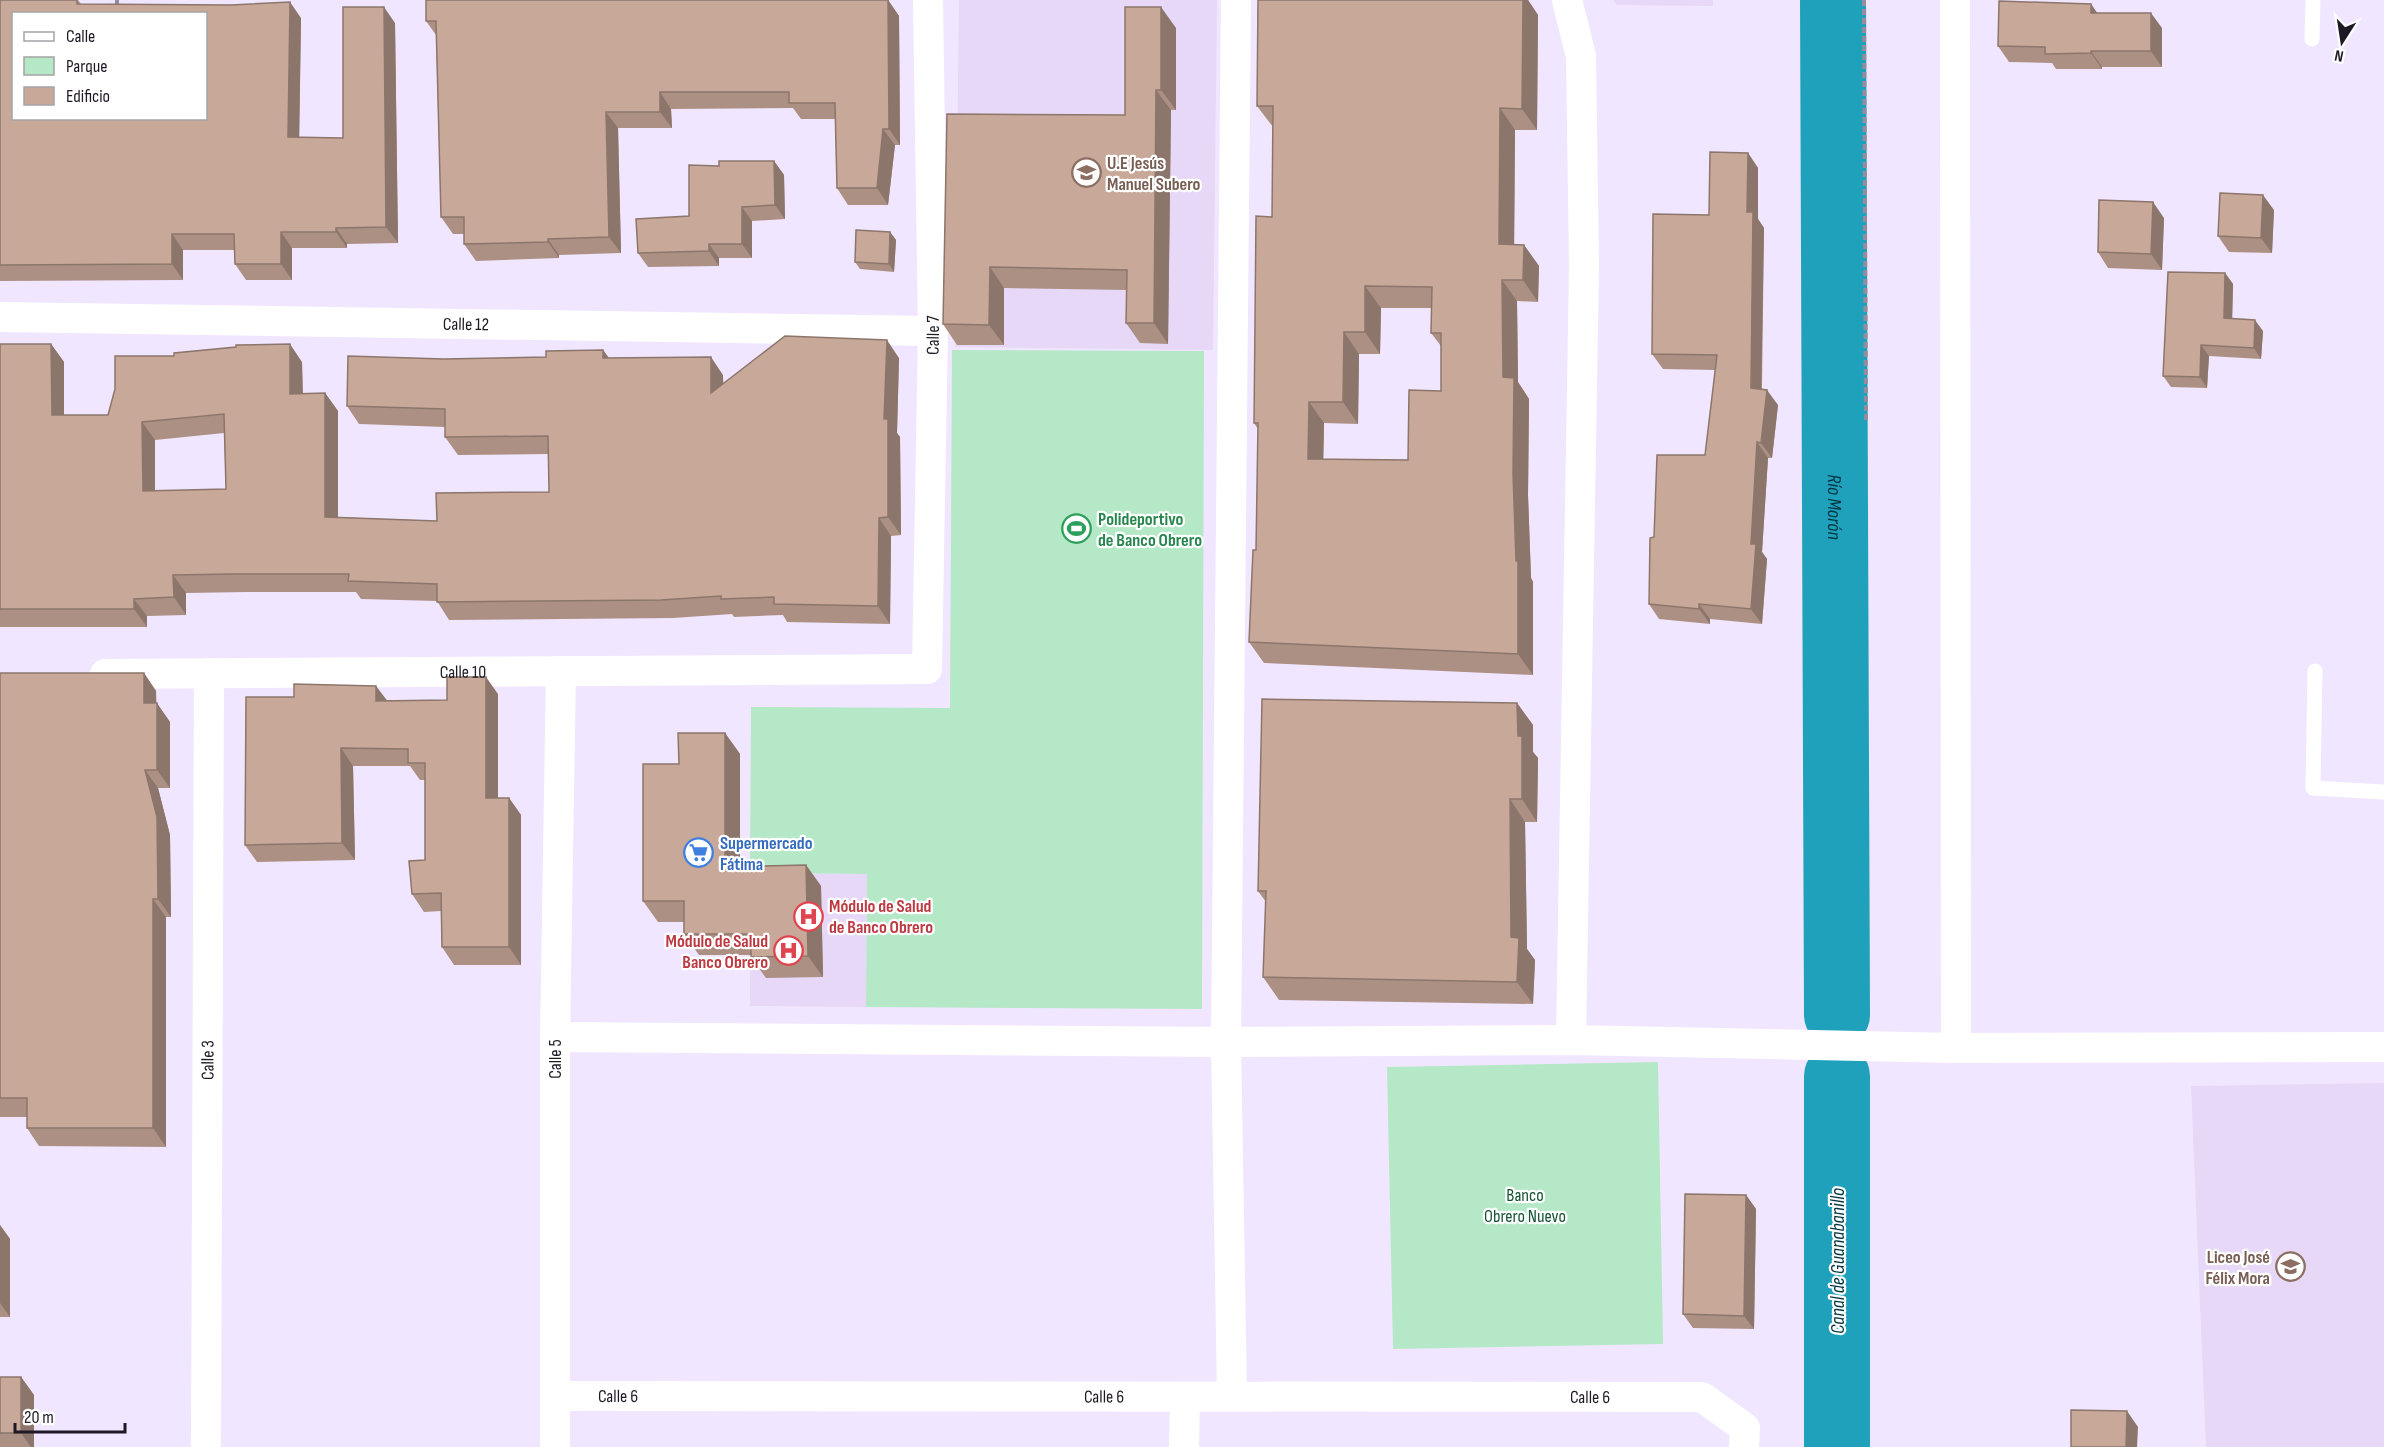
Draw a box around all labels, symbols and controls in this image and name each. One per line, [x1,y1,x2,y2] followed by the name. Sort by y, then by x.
[12,12,207,120] legend
[2312,12,2372,72] north arrow
[66,26,95,47] text: Calle
[2333,45,2345,65] text: N
[66,56,107,77] text: Parque
[66,86,110,107] text: Edificio
[1107,153,1201,195] place label: U.E Jesús Manuel Subero
[1070,157,1102,189] school or university icon: U.E Jesús Manuel Subero
[443,314,489,335] street label: Calle 12
[923,314,944,355] street label: Calle 7
[1822,474,1846,540] water label: Río Morón
[1098,509,1202,551] place label: Polideportivo de Banco Obrero
[1061,513,1093,545] sports icon: Polideportivo de Banco Obrero
[440,662,486,683] street label: Calle 10
[720,833,813,875] place label: Supermercado Fátima
[683,837,715,869] supermarket icon: Supermercado Fátima
[829,896,933,938] place label: Módulo de Salud de Banco Obrero
[792,900,824,932] hospital icon: Módulo de Salud de Banco Obrero
[666,931,768,973] place label: Módulo de Salud Banco Obrero
[773,935,805,967] hospital icon: Módulo de Salud Banco Obrero
[545,1039,566,1079] street label: Calle 5
[197,1040,219,1080] street label: Calle 3
[1484,1185,1566,1227] park label: Banco Obrero Nuevo
[1826,1188,1850,1334] water label: Canal de Guanabanillo
[2205,1247,2270,1289] place label: Liceo José Félix Mora
[2275,1251,2307,1283] school or university icon: Liceo José Félix Mora
[598,1386,638,1407] street label: Calle 6
[1084,1386,1124,1407] street label: Calle 6
[1570,1387,1610,1408] street label: Calle 6
[15,1396,124,1434] scale bar
[24,1407,54,1428] text: 20 m

